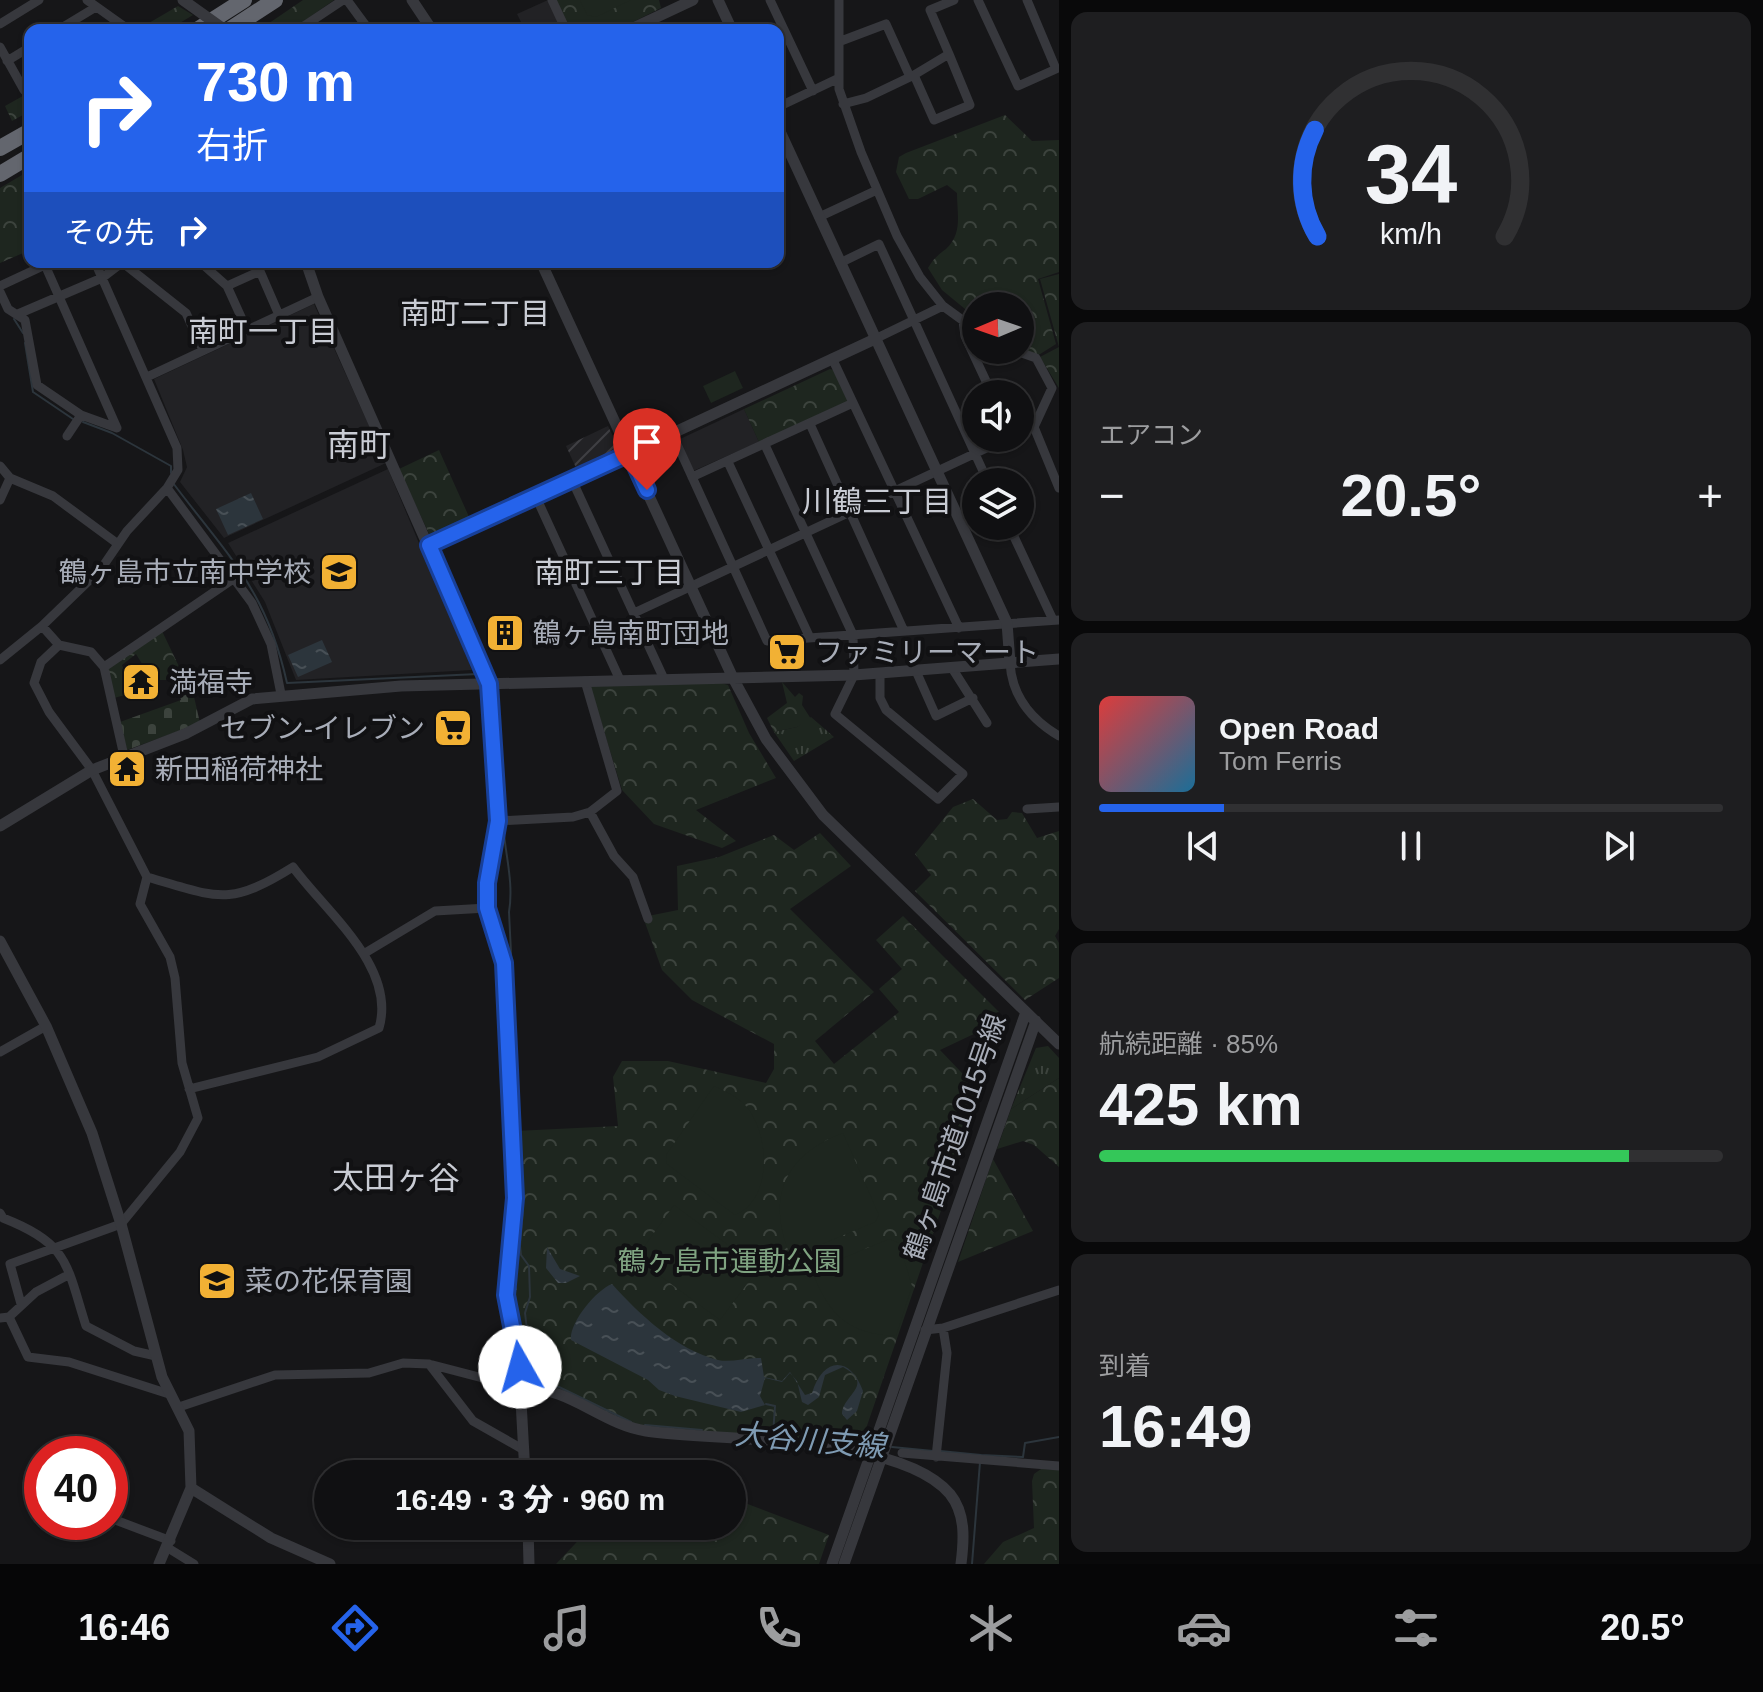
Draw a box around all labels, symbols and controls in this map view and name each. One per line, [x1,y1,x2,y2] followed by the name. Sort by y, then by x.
[196,50,355,113] text: 730 m
[64,56,168,160] icon: right
[196,125,268,166] text: 右折
[1365,128,1457,221] text: 34
[170,208,214,252] icon: right
[64,216,154,249] text: その先
[1380,218,1442,250] text: km/h
[962,292,1034,364] north arrow
[962,292,1034,540] map controls
[400,297,550,330] district label: 南町二丁目
[188,315,338,348] district label: 南町一丁目
[962,380,1034,452] button: sound
[613,408,681,490] pin
[625,420,669,464] icon: arrive
[1099,420,1203,450] text: エアコン
[327,427,391,463] district label: 南町
[1341,462,1481,529] text: 20.5°
[962,468,1034,540] button: layers
[1099,471,1125,520] text: −
[1697,471,1723,520] text: +
[802,485,952,518] district label: 川鶴三丁目
[318,551,360,593] school or university icon: 鶴ヶ島市立南中学校
[534,556,684,589] district label: 南町三丁目
[59,557,311,588] place label: 鶴ヶ島市立南中学校
[484,612,526,654] building icon: 鶴ヶ島南町団地
[533,618,729,649] place label: 鶴ヶ島南町団地
[766,631,808,673] supermarket icon: ファミリーマート
[815,637,1039,668] place label: ファミリーマート
[120,661,162,703] temple icon: 満福寺
[169,667,253,698] place label: 満福寺
[432,707,474,749] supermarket icon: セブン-イレブン
[1219,712,1379,745] text: Open Road
[220,713,425,744] place label: セブン-イレブン
[1219,746,1342,776] text: Tom Ferris
[106,748,148,790] temple icon: 新田稲荷神社
[155,754,323,785] place label: 新田稲荷神社
[1181,824,1225,868] icon: previous
[1389,824,1433,868] icon: pause
[1597,824,1641,868] icon: next
[898,1010,1012,1264] street label: 鶴ヶ島市道1015号線
[1099,1029,1278,1059] text: 航続距離 · 85%
[1099,1071,1303,1138] text: 425 km
[332,1160,460,1196] district label: 太田ヶ谷
[618,1246,842,1277] park label: 鶴ヶ島市運動公園
[196,1260,238,1302] school or university icon: 菜の花保育園
[245,1266,413,1297] place label: 菜の花保育園
[478,1325,562,1409] position arrow
[1099,1351,1151,1381] text: 到着
[1099,1393,1252,1460] text: 16:49
[734,1417,890,1463] water label: 大谷川支線
[24,1436,128,1540] speed limit sign: 40
[395,1483,665,1516] text: 16:49 · 3 分 · 960 m
[327,1600,383,1656] icon: directions
[539,1600,595,1656] icon: music
[751,1600,807,1656] icon: phone
[963,1600,1019,1656] icon: climate
[1176,1600,1232,1656] icon: car
[1388,1600,1444,1656] icon: filters
[78,1607,170,1648] text: 16:46
[1600,1607,1685,1648] text: 20.5°

